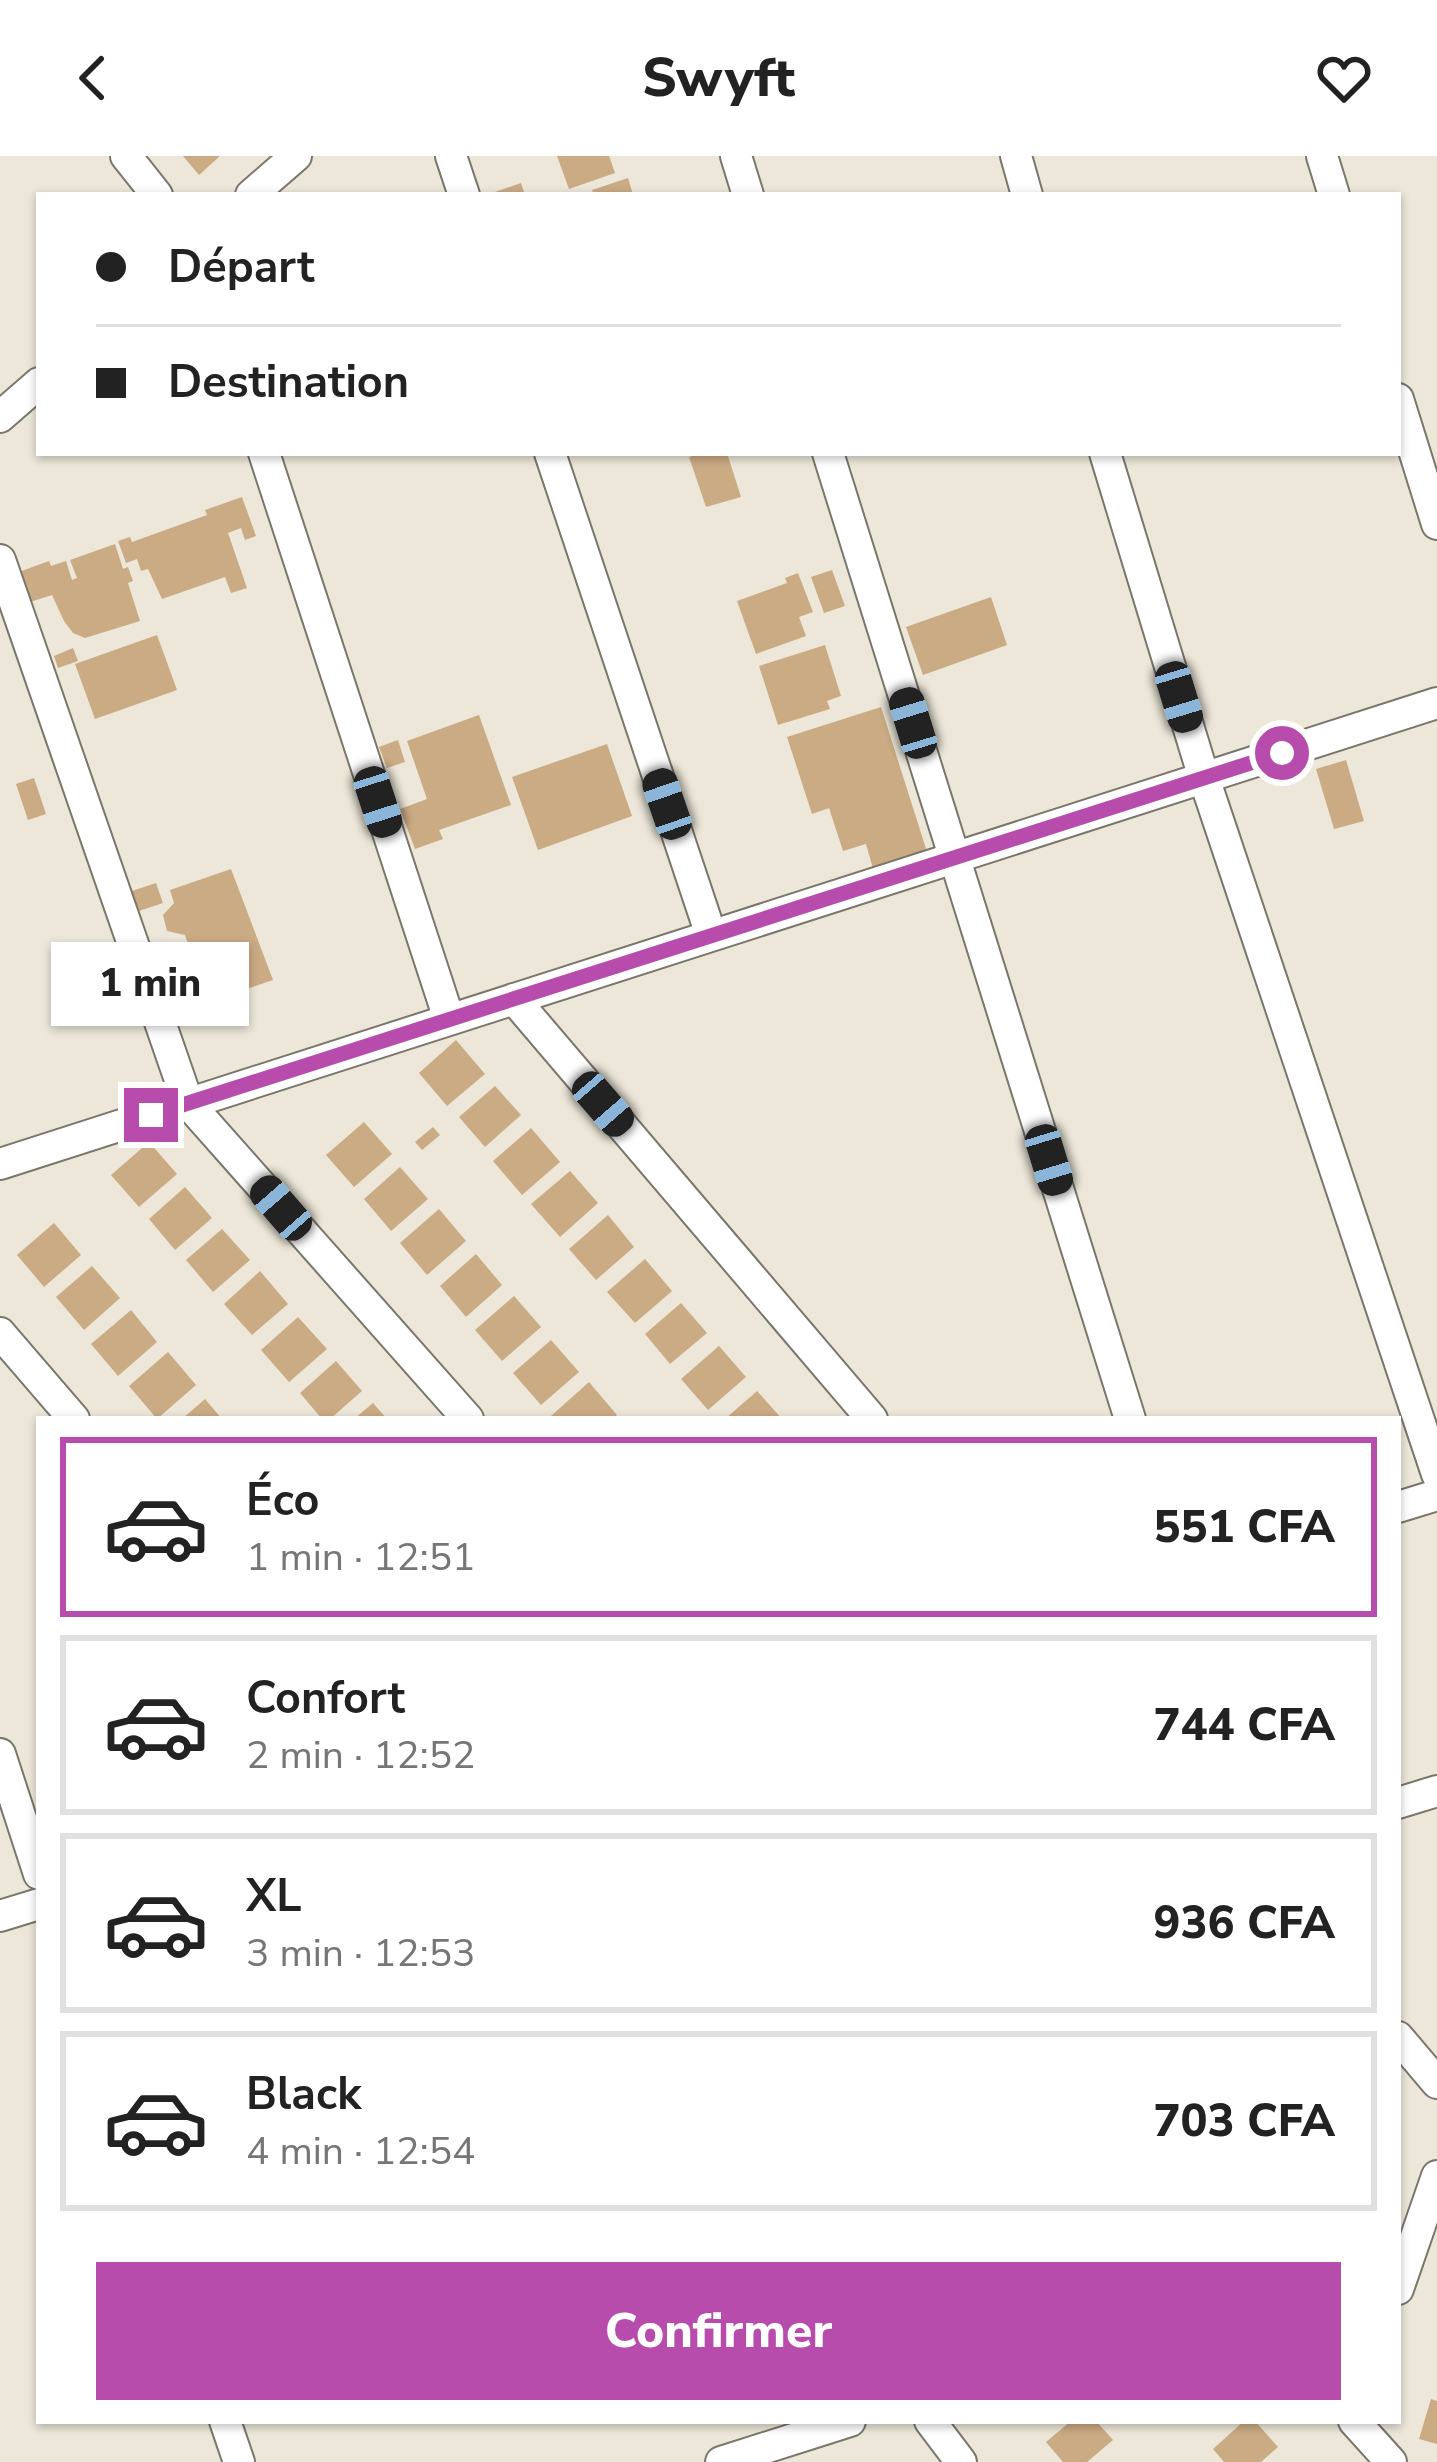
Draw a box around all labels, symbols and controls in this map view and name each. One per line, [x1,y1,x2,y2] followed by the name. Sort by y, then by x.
[642,41,795,115] text: Swyft
[60,45,126,111] icon: back
[1311,45,1377,111] icon: heart
[168,237,314,298] text: Départ
[168,352,409,413] text: Destination
[1151,657,1207,737] car
[885,683,941,763] car
[1255,726,1309,780] route start
[350,762,406,842] car
[638,764,696,844] car
[52,941,250,1025] callout: 1 min
[99,957,201,1010] text: 1 min
[566,1065,640,1143] car
[124,1088,178,1142] route end
[1021,1120,1077,1200] car
[244,1169,318,1247] car
[246,1470,319,1531] text: Éco
[102,1473,210,1581] icon: car
[1154,1497,1335,1558] text: 551 CFA
[246,1531,475,1584] text: 1 min · 12:51
[246,1668,405,1729] text: Confort
[102,1671,210,1779] icon: car
[1154,1695,1335,1756] text: 744 CFA
[246,1729,475,1782] text: 2 min · 12:52
[246,1866,302,1927] text: XL
[102,1869,210,1977] icon: car
[1154,1893,1335,1954] text: 936 CFA
[246,1927,475,1980] text: 3 min · 12:53
[246,2064,361,2125] text: Black
[102,2067,210,2175] icon: car
[1154,2091,1335,2152] text: 703 CFA
[246,2125,475,2178] text: 4 min · 12:54
[96,2262,1341,2400] button: Confirmer

